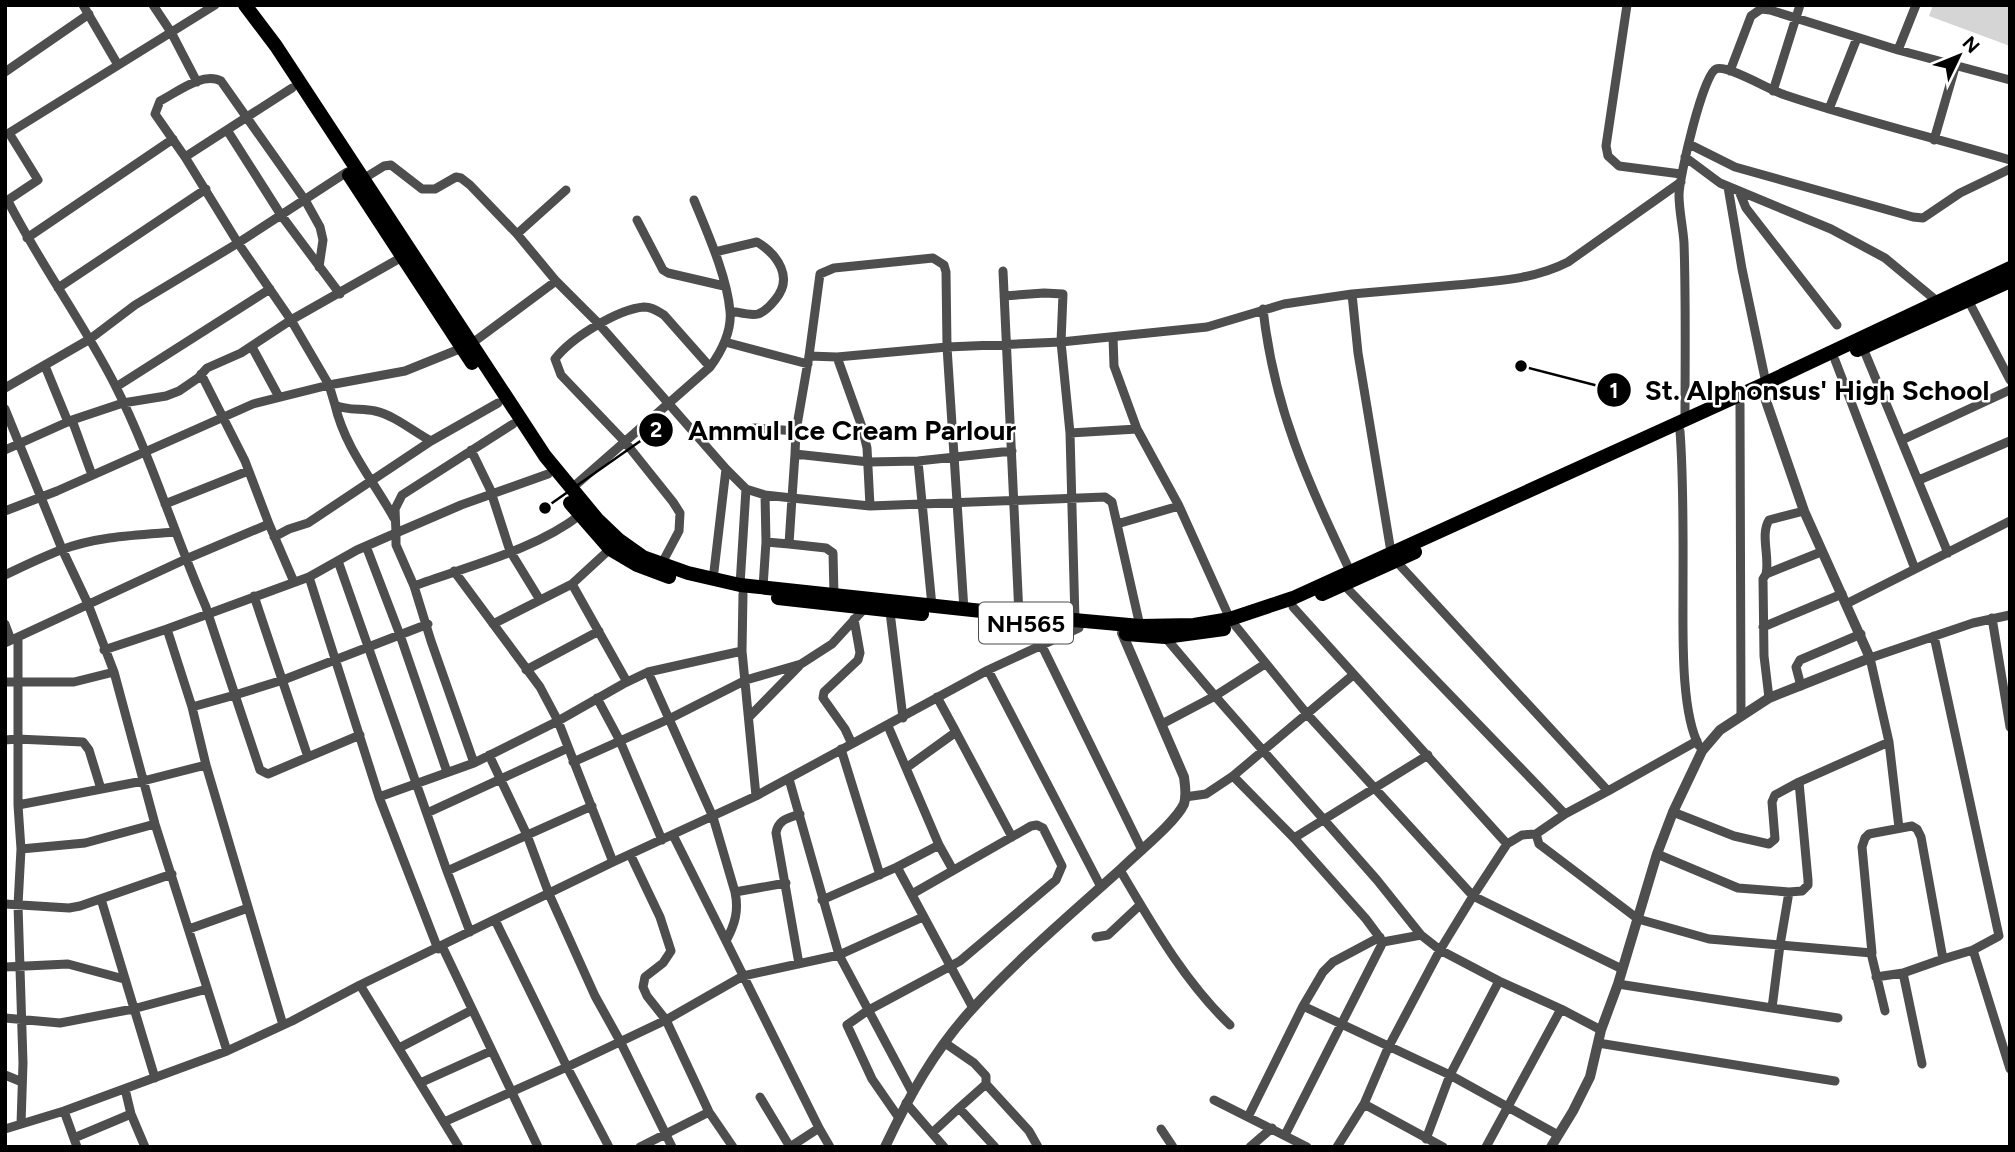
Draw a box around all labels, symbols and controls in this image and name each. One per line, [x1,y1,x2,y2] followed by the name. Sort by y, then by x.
[1924,21,1994,91] north arrow
[1958,32,1984,58] text: N
[1596,366,2004,415] callout: St. Alphonsus' High School
[1645,373,1989,407] text: St. Alphonsus' High School
[1610,378,1618,403] text: 1
[639,405,1030,454] callout: Ammul Ice Cream Parlour
[688,413,1016,447] text: Ammul Ice Cream Parlour
[650,417,662,442] text: 2
[979,602,1073,644] road number: NH565

